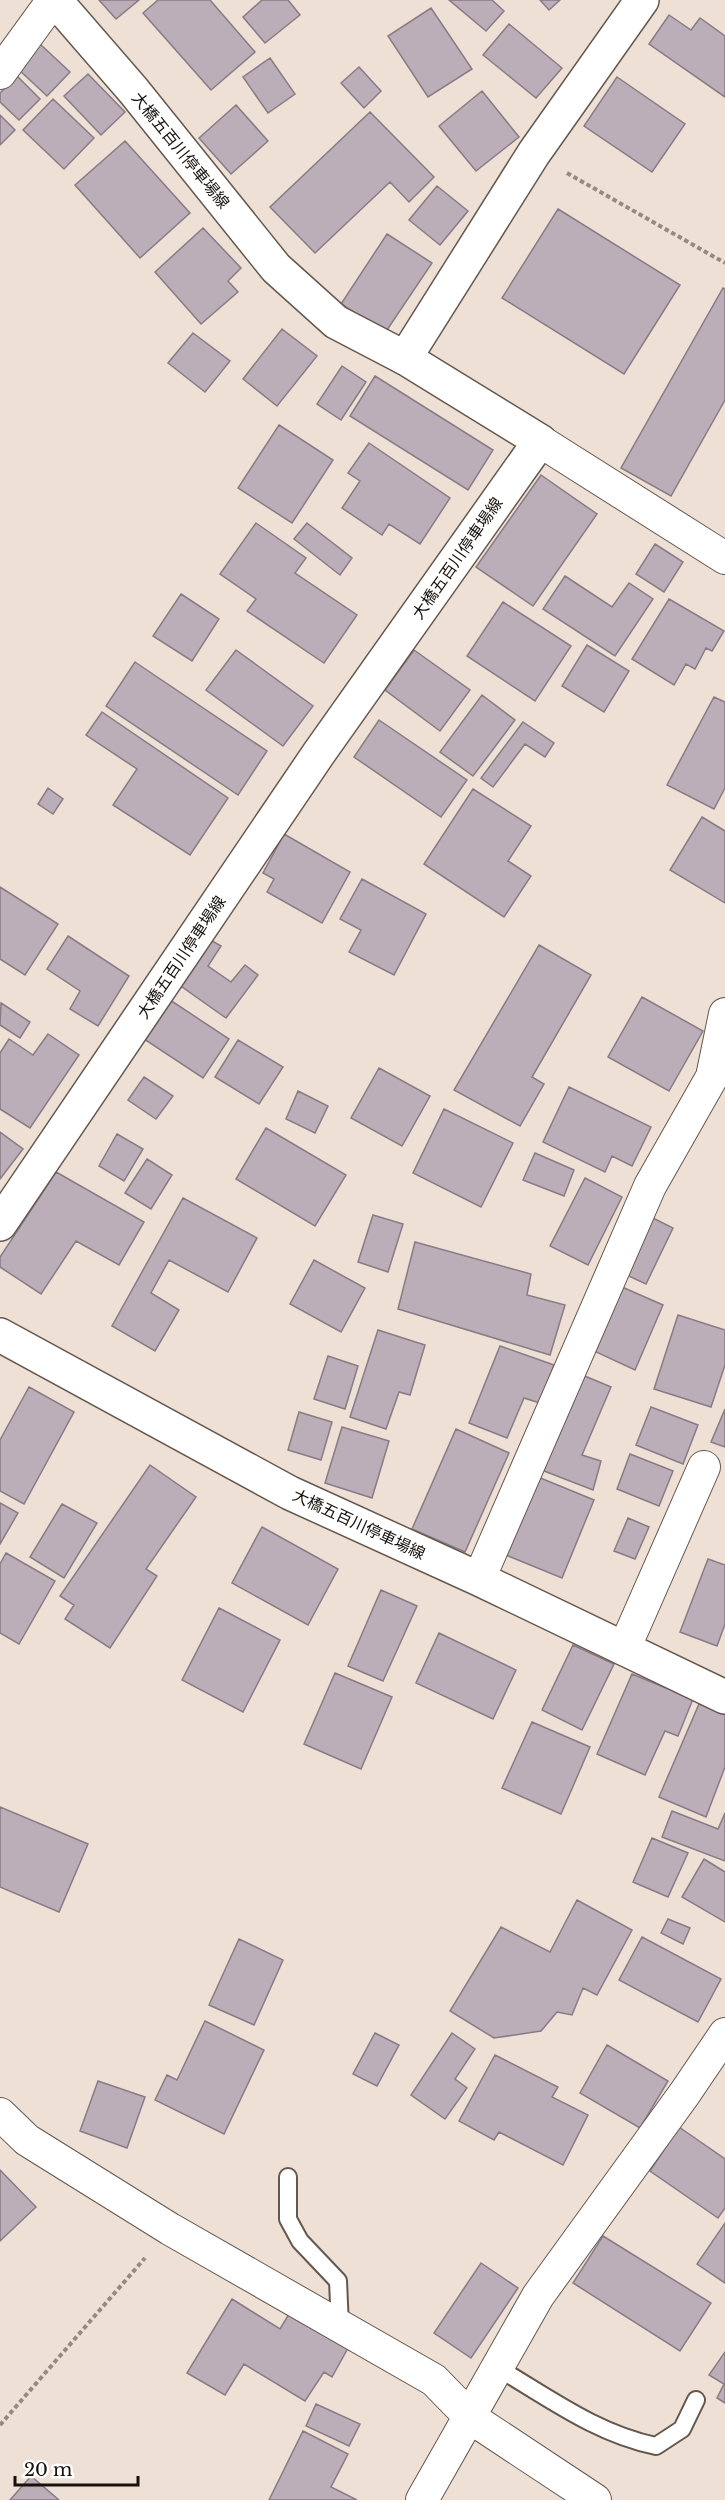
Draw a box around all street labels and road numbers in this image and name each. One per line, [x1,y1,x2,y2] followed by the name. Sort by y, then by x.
[128,88,234,212] street label: 大橋五百川停車場線
[408,493,506,623] street label: 大橋五百川停車場線
[132,892,230,1022] street label: 大橋五百川停車場線
[290,1485,428,1563] street label: 大橋五百川停車場線

